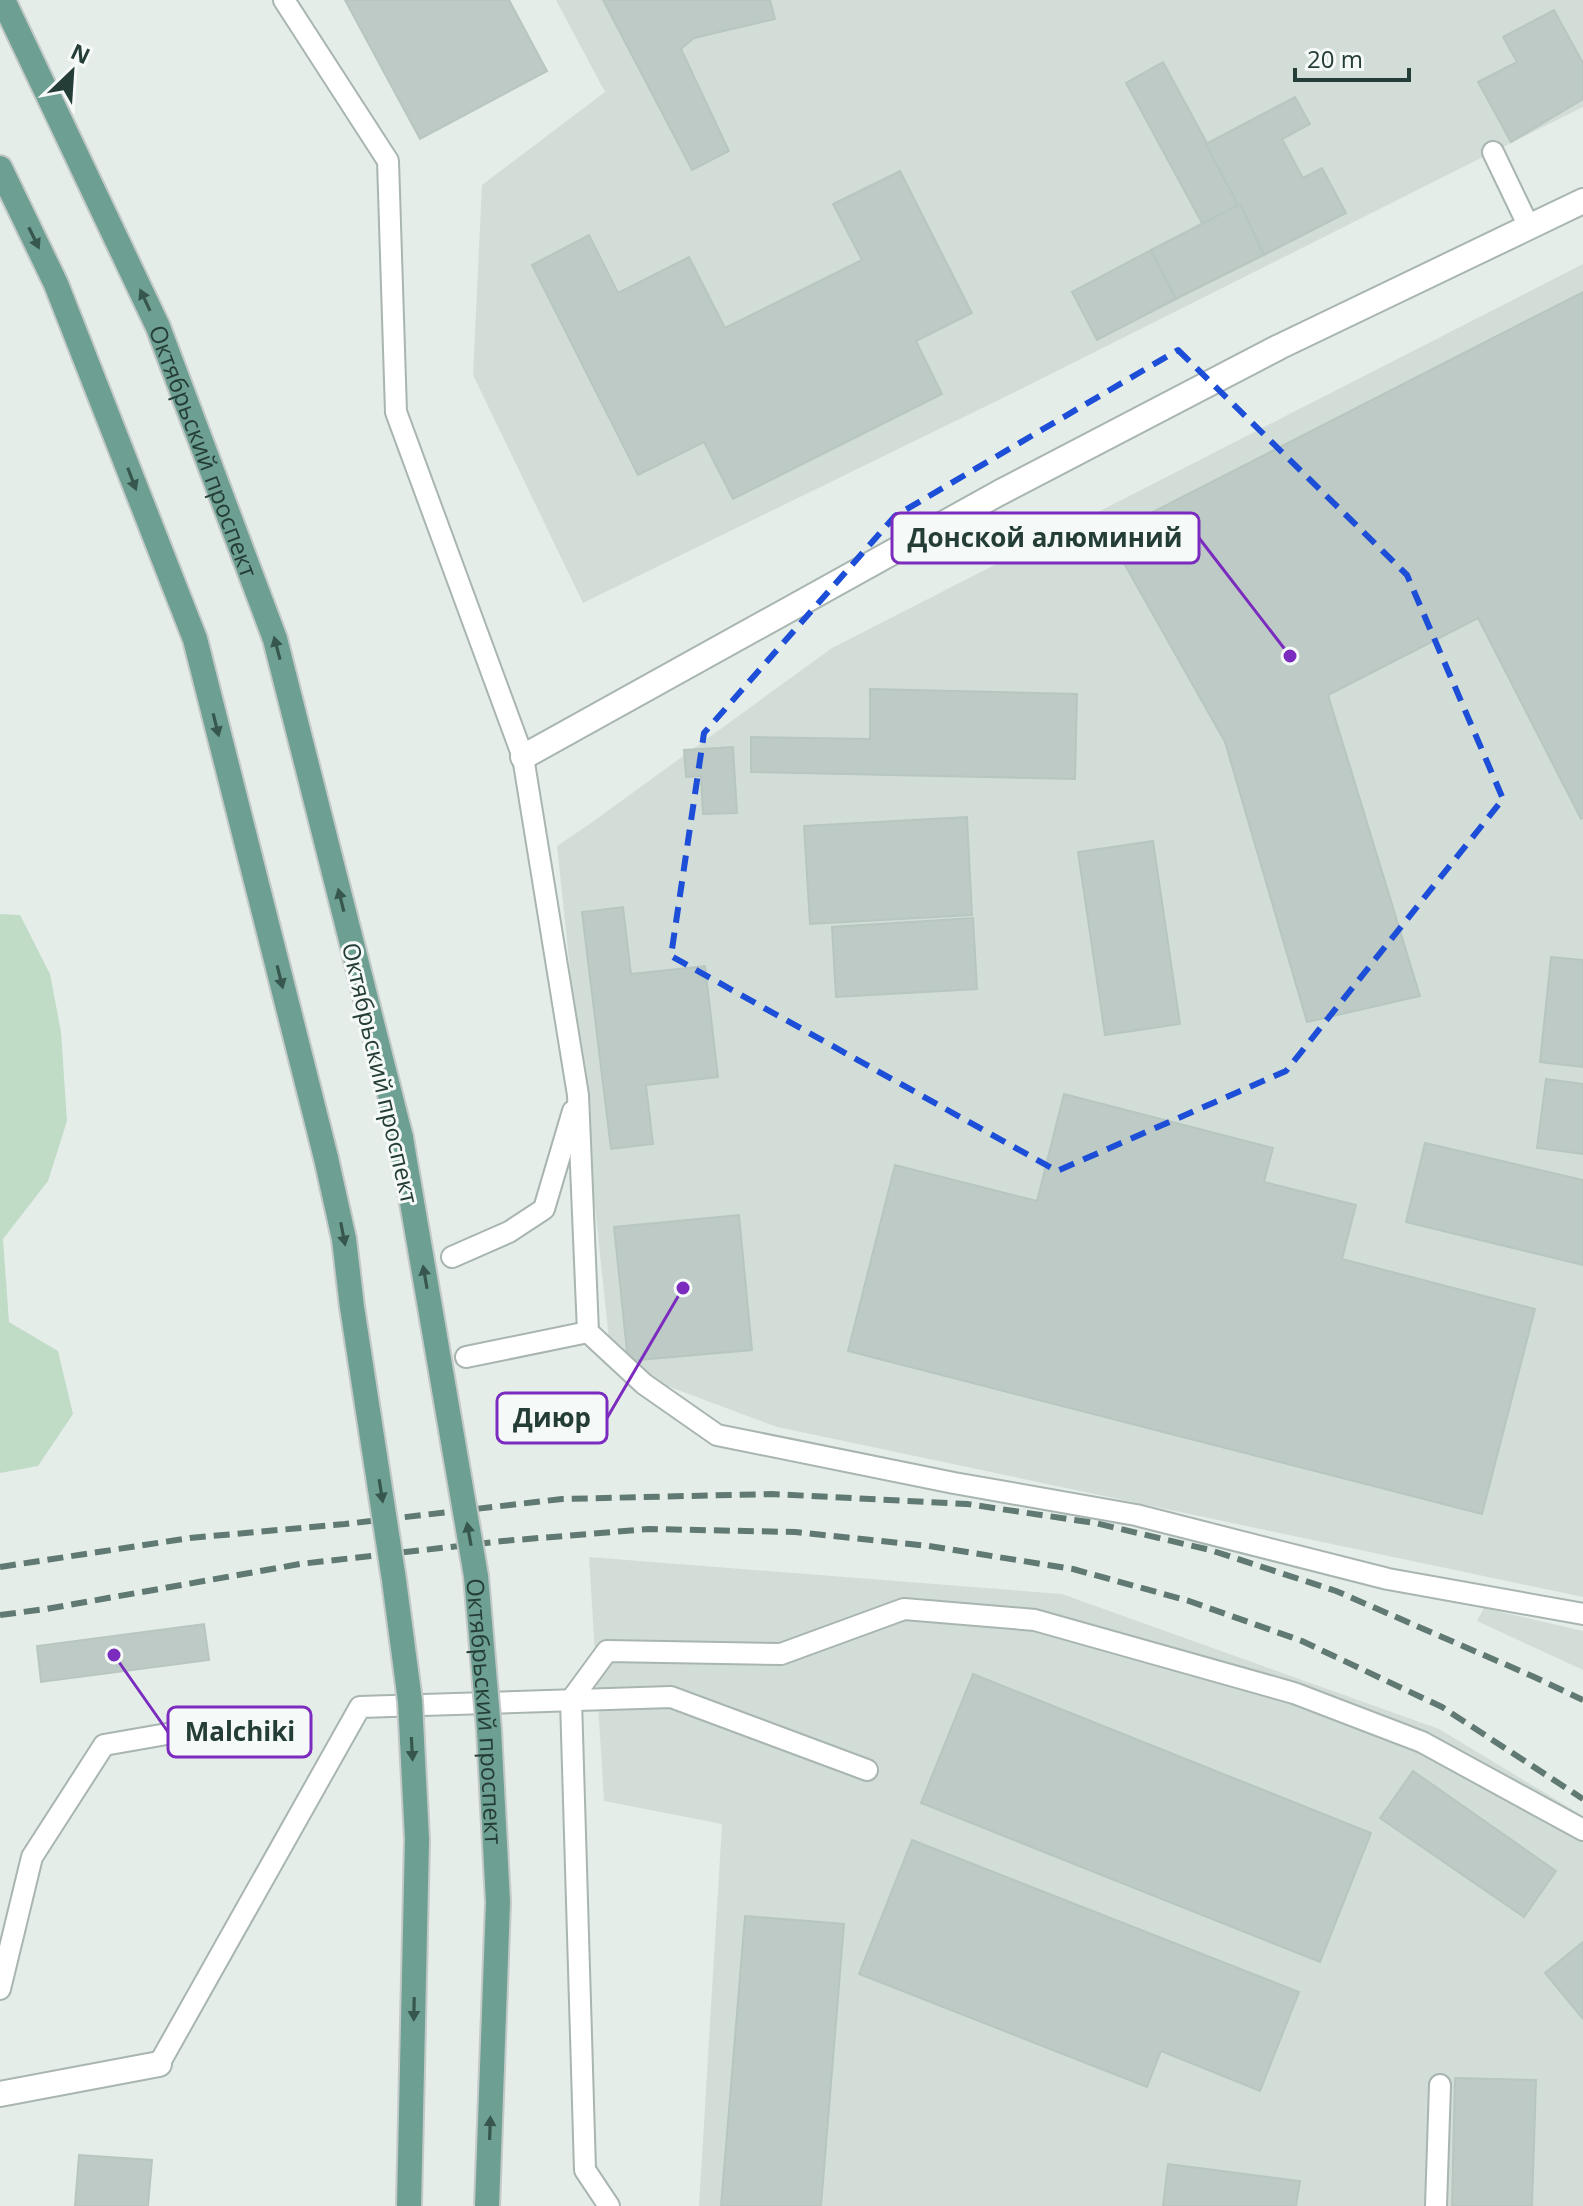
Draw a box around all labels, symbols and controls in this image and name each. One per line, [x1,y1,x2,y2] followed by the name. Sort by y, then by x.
[32,32,112,112] north arrow
[1295,32,1409,82] scale bar
[66,36,95,70] text: N
[1307,42,1363,75] text: 20 m
[27,227,41,250] one-way arrow
[138,289,152,312] one-way arrow
[142,320,267,582] street label: Октябрьский проспект
[126,467,139,491] one-way arrow
[892,513,1199,563] callout: Донской алюминий
[908,519,1182,555] text: Донской алюминий
[270,635,283,659] one-way arrow
[211,712,223,737] one-way arrow
[334,887,346,912] one-way arrow
[335,939,427,1207] street label: Октябрьский проспект
[274,964,287,989] one-way arrow
[337,1222,349,1247] one-way arrow
[418,1265,430,1290] one-way arrow
[497,1393,607,1443] callout: Диюр
[513,1399,591,1435] text: Диюр
[375,1479,387,1504] one-way arrow
[462,1521,475,1546] one-way arrow
[460,1577,511,1845] street label: Октябрьский проспект
[168,1707,311,1757] callout: Malchiki
[185,1713,295,1749] text: Malchiki
[406,1737,419,1762] one-way arrow
[408,1997,421,2022] one-way arrow
[483,2115,496,2140] one-way arrow

